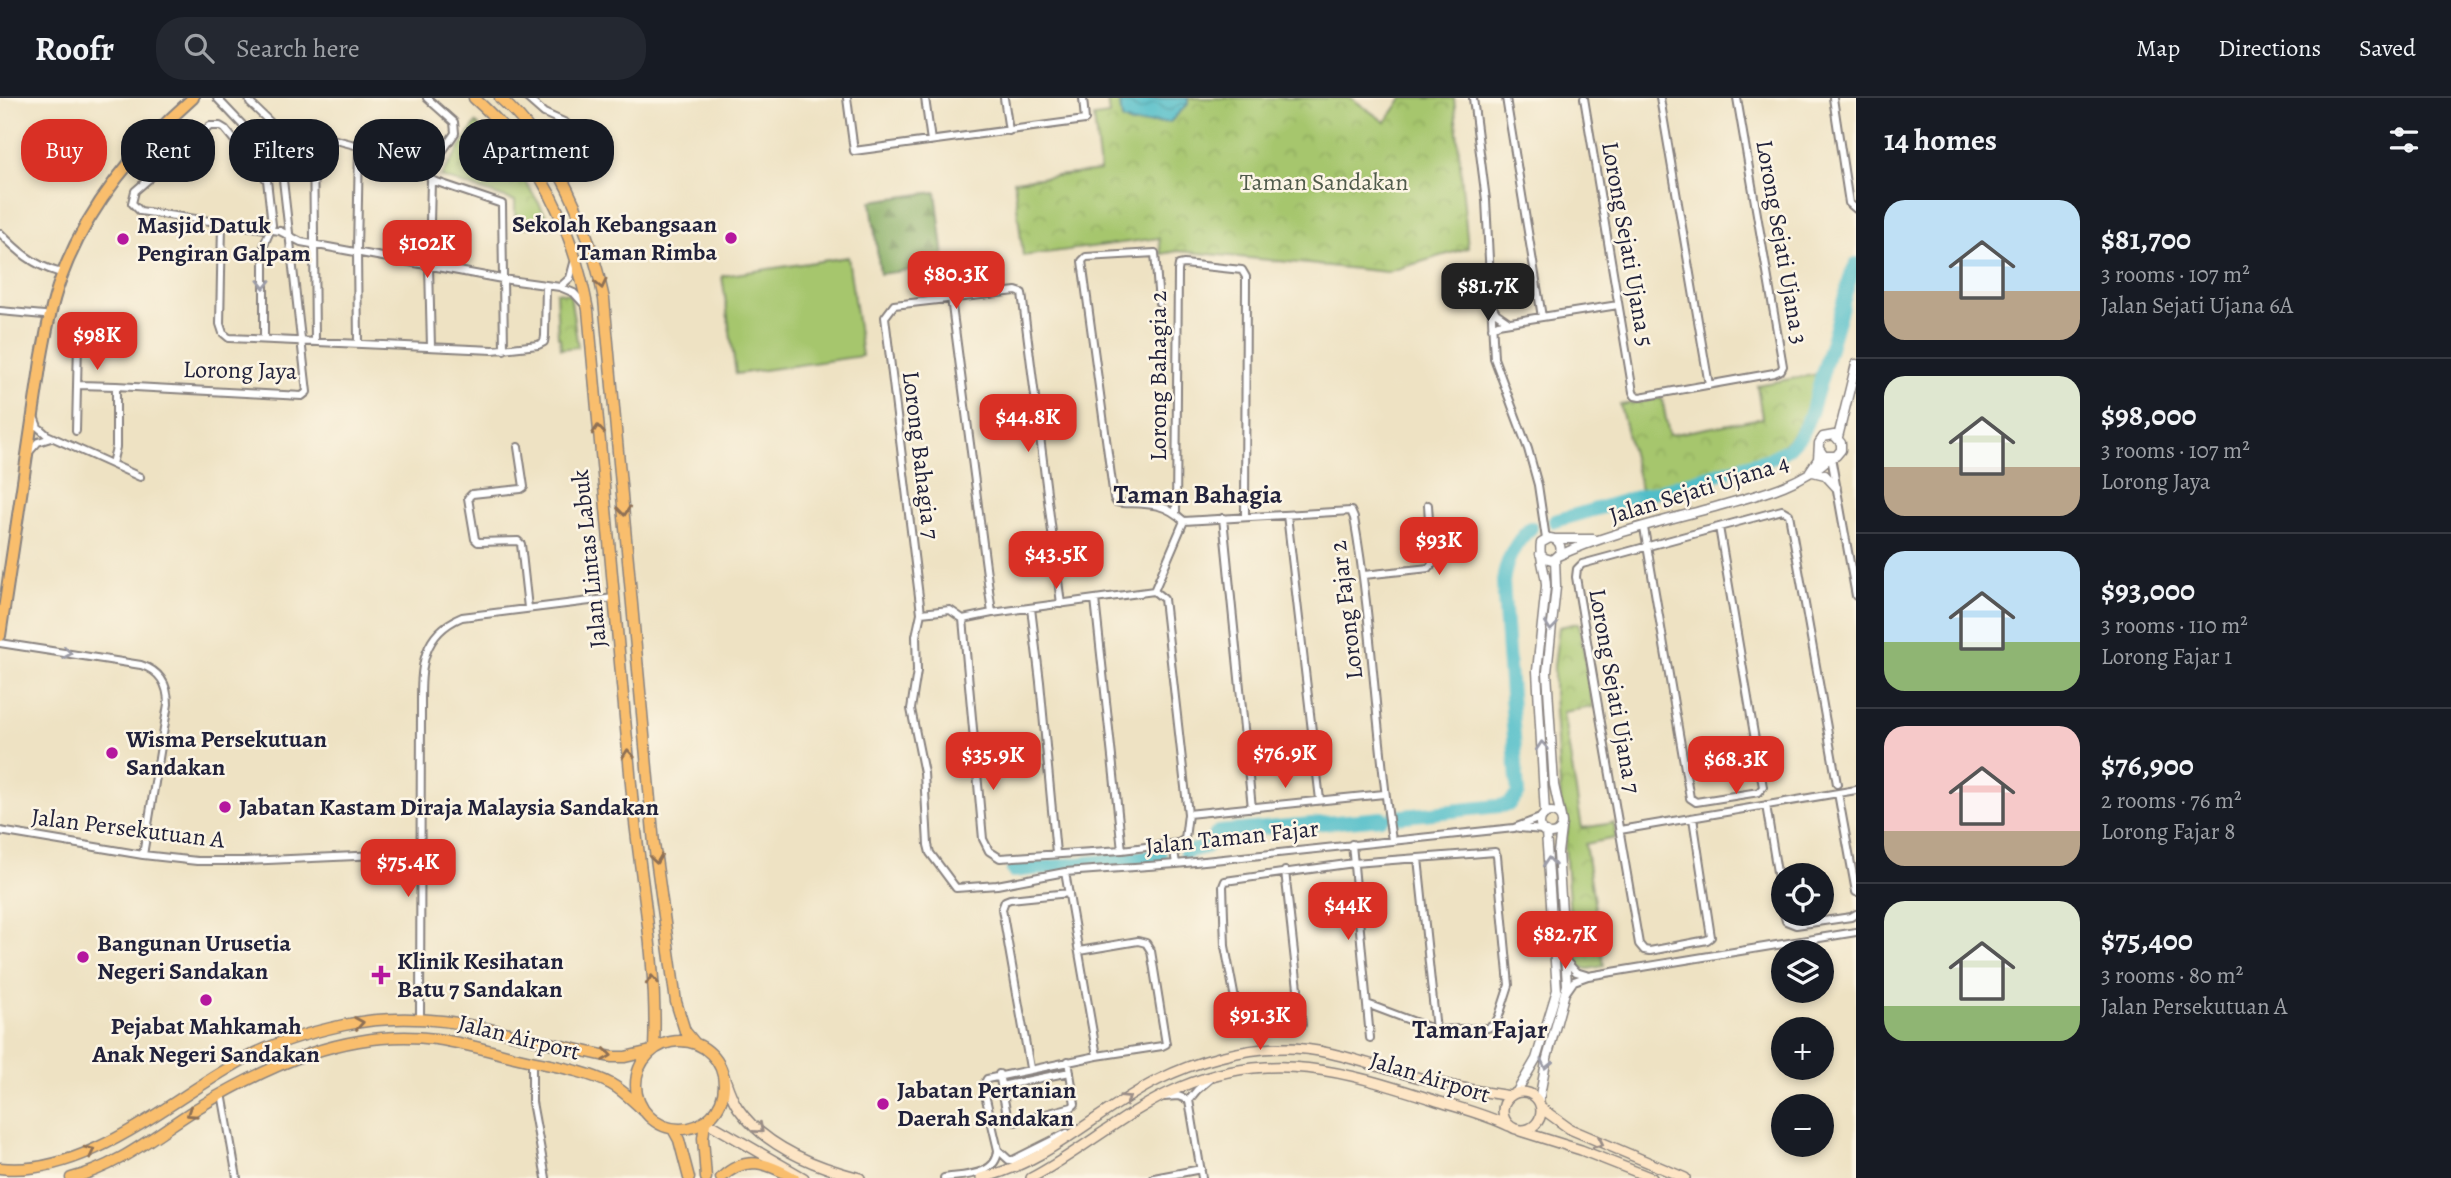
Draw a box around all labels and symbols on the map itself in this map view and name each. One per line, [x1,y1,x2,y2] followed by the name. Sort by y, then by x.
[1748,137,1816,347] street label: Lorong Sejati Ujana 3
[1594,139,1662,349] street label: Lorong Sejati Ujana 5
[1240,166,1408,198] park label: Taman Sandakan
[512,208,718,268] place label: Sekolah Kebangsaan Taman Rimba
[137,209,311,269] place label: Masjid Datuk Pengiran Galpam
[378,220,476,280] pin: $102K
[723,230,739,246] marker: Sekolah Kebangsaan Taman Rimba
[115,231,131,247] marker: Masjid Datuk Pengiran Galpam
[899,252,1013,311] pin: $80.3K
[1431,264,1545,323] pin: $81.7K
[592,278,607,290] one-way arrow
[256,279,272,290] one-way arrow
[1142,291,1174,461] street label: Lorong Bahagia 2
[56,313,138,372] pin: $98K
[183,353,298,387] street label: Lorong Jaya
[895,369,947,542] street label: Lorong Bahagia 7
[971,394,1085,454] pin: $44.8K
[591,424,606,435] one-way arrow
[1605,446,1793,532] street label: Jalan Sejati Ujana 4
[564,468,614,650] street label: Jalan Lintas Labuk
[1114,477,1283,512] district label: Taman Bahagia
[616,505,631,516] one-way arrow
[1398,518,1480,577] pin: $93K
[999,532,1113,591] pin: $43.5K
[1322,539,1370,681] street label: Lorong Fajar 2
[1581,586,1649,797] street label: Lorong Sejati Ujana 7
[1544,620,1559,632] one-way arrow
[62,645,73,660] one-way arrow
[125,723,328,783] place label: Wisma Persekutuan Sandakan
[1228,730,1342,790] pin: $76.9K
[936,732,1050,792] pin: $35.9K
[1679,736,1793,796] pin: $68.3K
[1535,740,1550,751] one-way arrow
[104,745,120,761] marker: Wisma Persekutuan Sandakan
[621,748,636,759] one-way arrow
[239,791,660,823] place label: Jabatan Kastam Diraja Malaysia Sandakan
[217,799,233,815] marker: Jabatan Kastam Diraja Malaysia Sandakan
[29,800,228,856] street label: Jalan Persekutuan A
[1144,812,1320,862] street label: Jalan Taman Fajar
[351,840,465,899] pin: $75.4K
[649,853,664,865] one-way arrow
[1542,857,1557,868] one-way arrow
[1307,882,1389,942] pin: $44K
[1508,912,1622,971] pin: $82.7K
[97,927,291,987] place label: Bangunan Urusetia Negeri Sandakan
[397,945,564,1005] place label: Klinik Kesihatan Batu 7 Sandakan
[75,949,91,965] marker: Bangunan Urusetia Negeri Sandakan
[371,965,391,985] marker: Klinik Kesihatan Batu 7 Sandakan
[645,974,660,985] one-way arrow
[198,992,214,1008] marker: Pejabat Mahkamah Anak Negeri Sandakan
[1203,992,1317,1052] pin: $91.3K
[455,1006,583,1068] street label: Jalan Airport
[91,1010,320,1070] place label: Pejabat Mahkamah Anak Negeri Sandakan
[1412,1012,1548,1047] district label: Taman Fajar
[353,1016,365,1031] one-way arrow
[1366,1043,1494,1111] street label: Jalan Airport
[601,1047,613,1062] one-way arrow
[1540,1058,1554,1070] one-way arrow
[897,1074,1077,1134] place label: Jabatan Pertanian Daerah Sandakan
[1118,1094,1131,1107] one-way arrow
[875,1096,891,1112] marker: Jabatan Pertanian Daerah Sandakan
[186,1105,199,1117] one-way arrow
[750,1121,763,1133] one-way arrow
[1592,1135,1605,1149] one-way arrow
[83,1146,95,1159] one-way arrow

